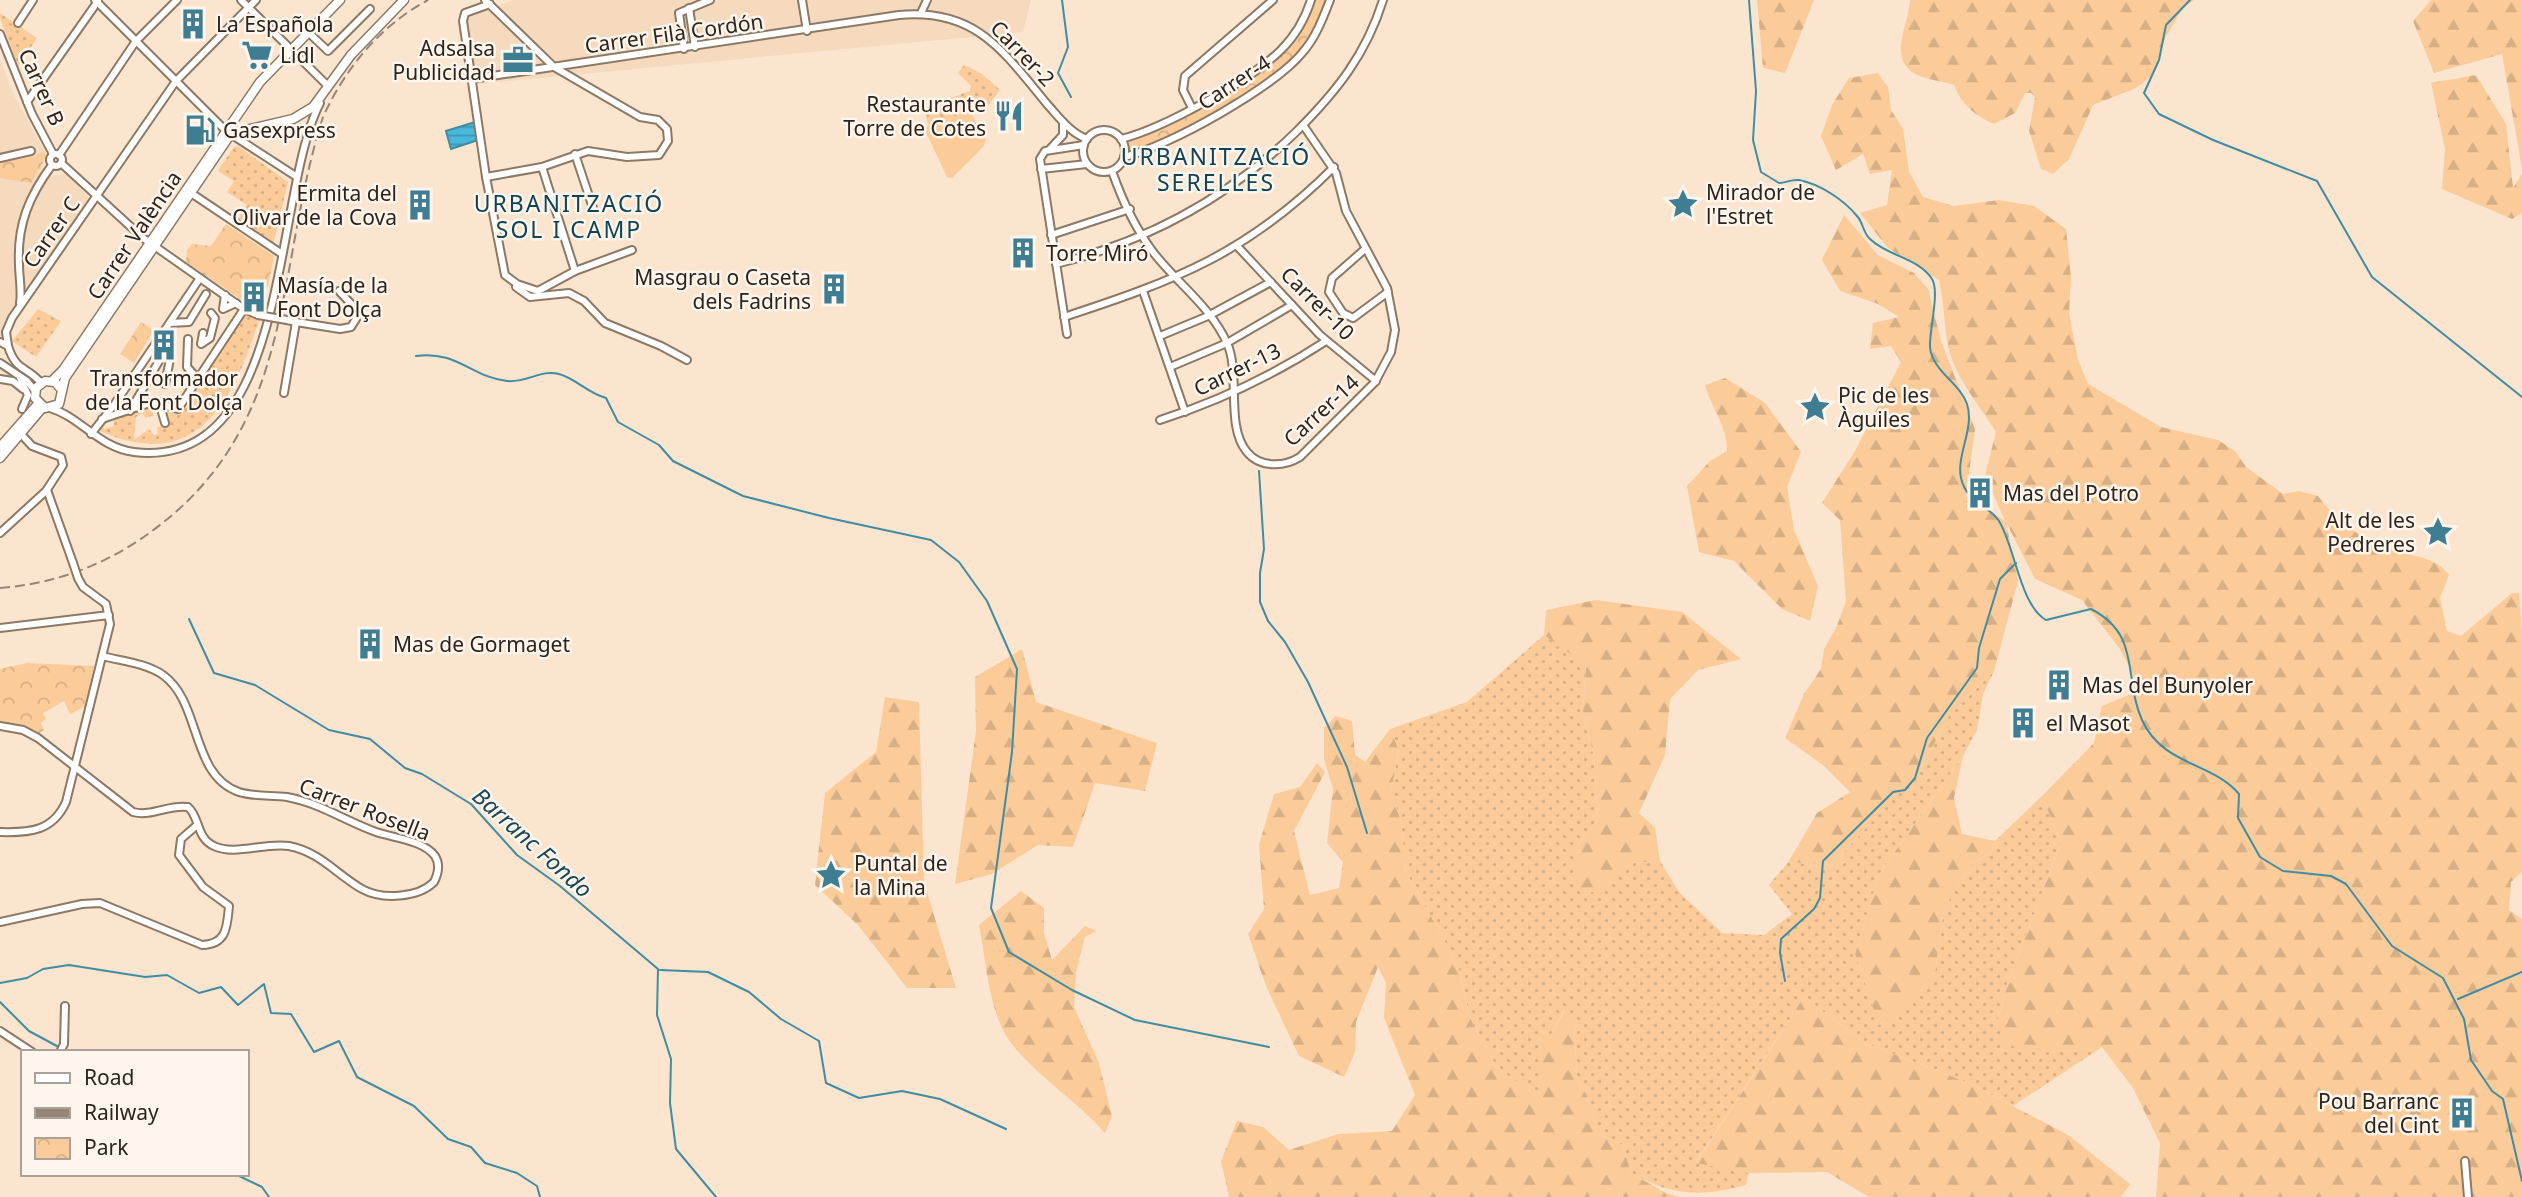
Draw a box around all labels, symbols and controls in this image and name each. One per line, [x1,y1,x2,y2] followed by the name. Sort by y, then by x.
[176,7,210,41] building icon: La Española
[583,7,765,59] street label: Carrer Filà Cordón
[216,10,334,38] place label: La Española
[985,14,1061,92] street label: Carrer-2
[392,34,495,86] place label: Adsalsa Publicidad
[240,38,274,72] supermarket icon: Lidl
[280,41,315,69] place label: Lidl
[501,43,535,77] office icon: Adsalsa Publicidad
[13,44,71,130] street label: Carrer B
[1192,48,1276,116] street label: Carrer-4
[843,90,986,142] place label: Restaurante Torre de Cotes
[992,99,1026,133] restaurant icon: Restaurante Torre de Cotes
[183,113,217,147] fuel station icon: Gasexpress
[223,116,336,144] place label: Gasexpress
[1121,140,1311,198] district label: URBANITZACIÓ SERELLES
[81,165,187,305] street label: Carrer València
[1706,178,1815,230] place label: Mirador de l'Estret
[232,179,397,231] place label: Ermita del Olivar de la Cova
[474,187,664,245] district label: URBANITZACIÓ SOL I CAMP
[1666,187,1700,221] place icon: Mirador de l'Estret
[403,188,437,222] building icon: Ermita del Olivar de la Cova
[16,191,86,273] street label: Carrer C
[1006,236,1040,270] building icon: Torre Miró
[1046,239,1149,267] place label: Torre Miró
[1275,260,1361,346] street label: Carrer-10
[634,263,811,315] place label: Masgrau o Caseta dels Fadrins
[277,271,388,323] place label: Masía de la Font Dolça
[817,272,851,306] building icon: Masgrau o Caseta dels Fadrins
[237,280,271,314] building icon: Masía de la Font Dolça
[147,328,181,362] building icon: Transformador de la Font Dolça
[1189,336,1285,402] street label: Carrer-13
[85,364,243,416] place label: Transformador de la Font Dolça
[1277,368,1365,452] street label: Carrer-14
[1838,381,1929,433] place label: Pic de les Àguiles
[1798,390,1832,424] place icon: Pic de les Àguiles
[1963,476,1997,510] building icon: Mas del Potro
[2003,479,2139,507] place label: Mas del Potro
[2326,506,2415,558] place label: Alt de les Pedreres
[2421,515,2455,549] place icon: Alt de les Pedreres
[353,627,387,661] building icon: Mas de Gormaget
[393,630,570,658] place label: Mas de Gormaget
[2042,668,2076,702] building icon: Mas del Bunyoler
[2082,671,2253,699] place label: Mas del Bunyoler
[2006,706,2040,740] building icon: el Masot
[2046,709,2130,737] place label: el Masot
[295,771,435,847] street label: Carrer Rosella
[466,780,600,904] water label: Barranc Fondo
[854,849,948,901] place label: Puntal de la Mina
[814,858,848,892] place icon: Puntal de la Mina
[21,1050,248,1176] legend
[84,1063,134,1091] text: Road
[2318,1087,2439,1139] place label: Pou Barranc del Cint
[2445,1096,2479,1130] building icon: Pou Barranc del Cint
[84,1098,159,1126] text: Railway
[84,1133,129,1161] text: Park

